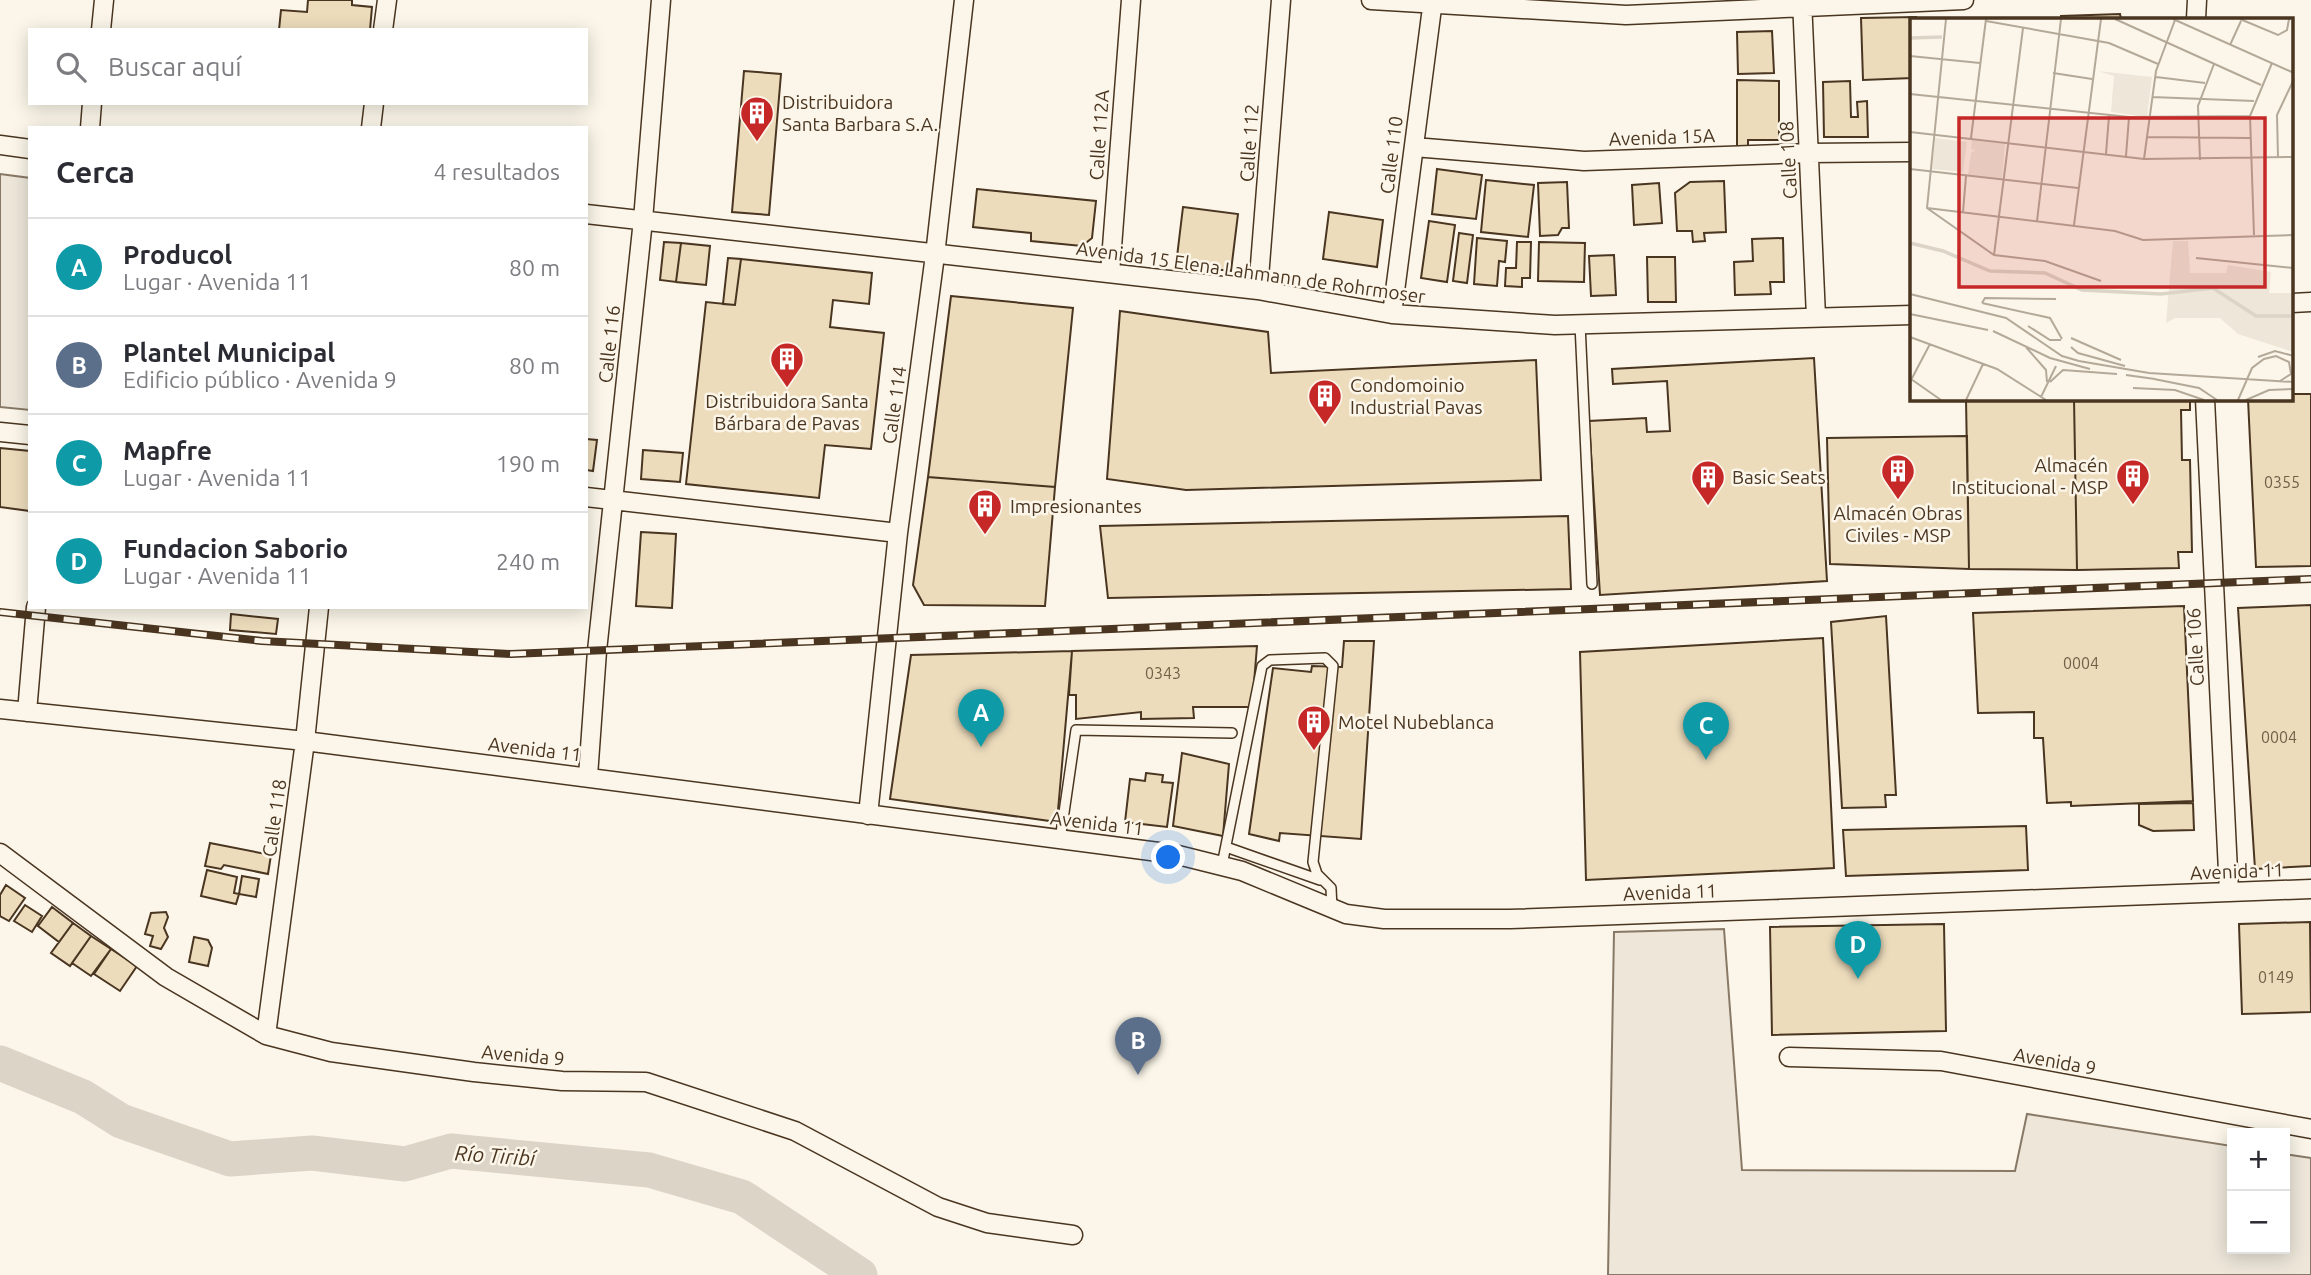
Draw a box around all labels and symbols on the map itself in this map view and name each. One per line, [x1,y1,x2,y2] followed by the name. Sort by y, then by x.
[1910,18,2294,401] inset map
[1085,88,1113,181] street label: Calle 112A
[782,91,938,135] place label: Distribuidora Santa Barbara S.A.
[738,94,776,143] building icon: Distribuidora Santa Barbara S.A.
[1235,103,1263,183] street label: Calle 112
[1375,115,1407,195] street label: Calle 110
[1775,120,1801,200] street label: Calle 108
[1608,124,1716,150] street label: Avenida 15A
[1075,237,1427,307] street label: Avenida 15 Elena Lahmann de Rohrmoser
[594,304,624,384] street label: Calle 116
[768,340,806,389] building icon: Distribuidora Santa Bárbara de Pavas
[878,365,910,445] street label: Calle 114
[1350,374,1483,418] place label: Condomoinio Industrial Pavas
[1306,377,1344,426] building icon: Condomoinio Industrial Pavas
[705,390,869,434] place label: Distribuidora Santa Bárbara de Pavas
[1879,452,1917,501] building icon: Almacén Obras Civiles - MSP
[1951,454,2108,498] place label: Almacén Institucional - MSP
[2114,457,2152,506] building icon: Almacén Institucional - MSP
[1689,458,1727,507] building icon: Basic Seats
[1732,466,1826,488] place label: Basic Seats
[2264,473,2300,491] house number: 0355
[966,487,1004,536] building icon: Impresionantes
[1010,495,1142,517] place label: Impresionantes
[1833,502,1963,546] place label: Almacén Obras Civiles - MSP
[2182,607,2208,687] street label: Calle 106
[2063,654,2099,672] house number: 0004
[1145,664,1181,682] house number: 0343
[958,689,1004,747] pin: A
[1683,702,1729,760] pin: C
[1295,703,1333,752] building icon: Motel Nubeblanca
[1338,711,1494,733] place label: Motel Nubeblanca
[2261,728,2297,746] house number: 0004
[487,732,583,766] street label: Avenida 11
[258,778,290,858] street label: Calle 118
[1049,806,1145,840] street label: Avenida 11
[1151,840,1185,874] your location
[2190,858,2284,884] street label: Avenida 11
[1623,879,1717,905] street label: Avenida 11
[1835,921,1881,979] pin: D
[2258,968,2294,986] house number: 0149
[1115,1017,1161,1075] pin: B
[481,1040,565,1070] street label: Avenida 9
[2012,1043,2098,1079] street label: Avenida 9
[454,1140,539,1170] water label: Río Tiribí

